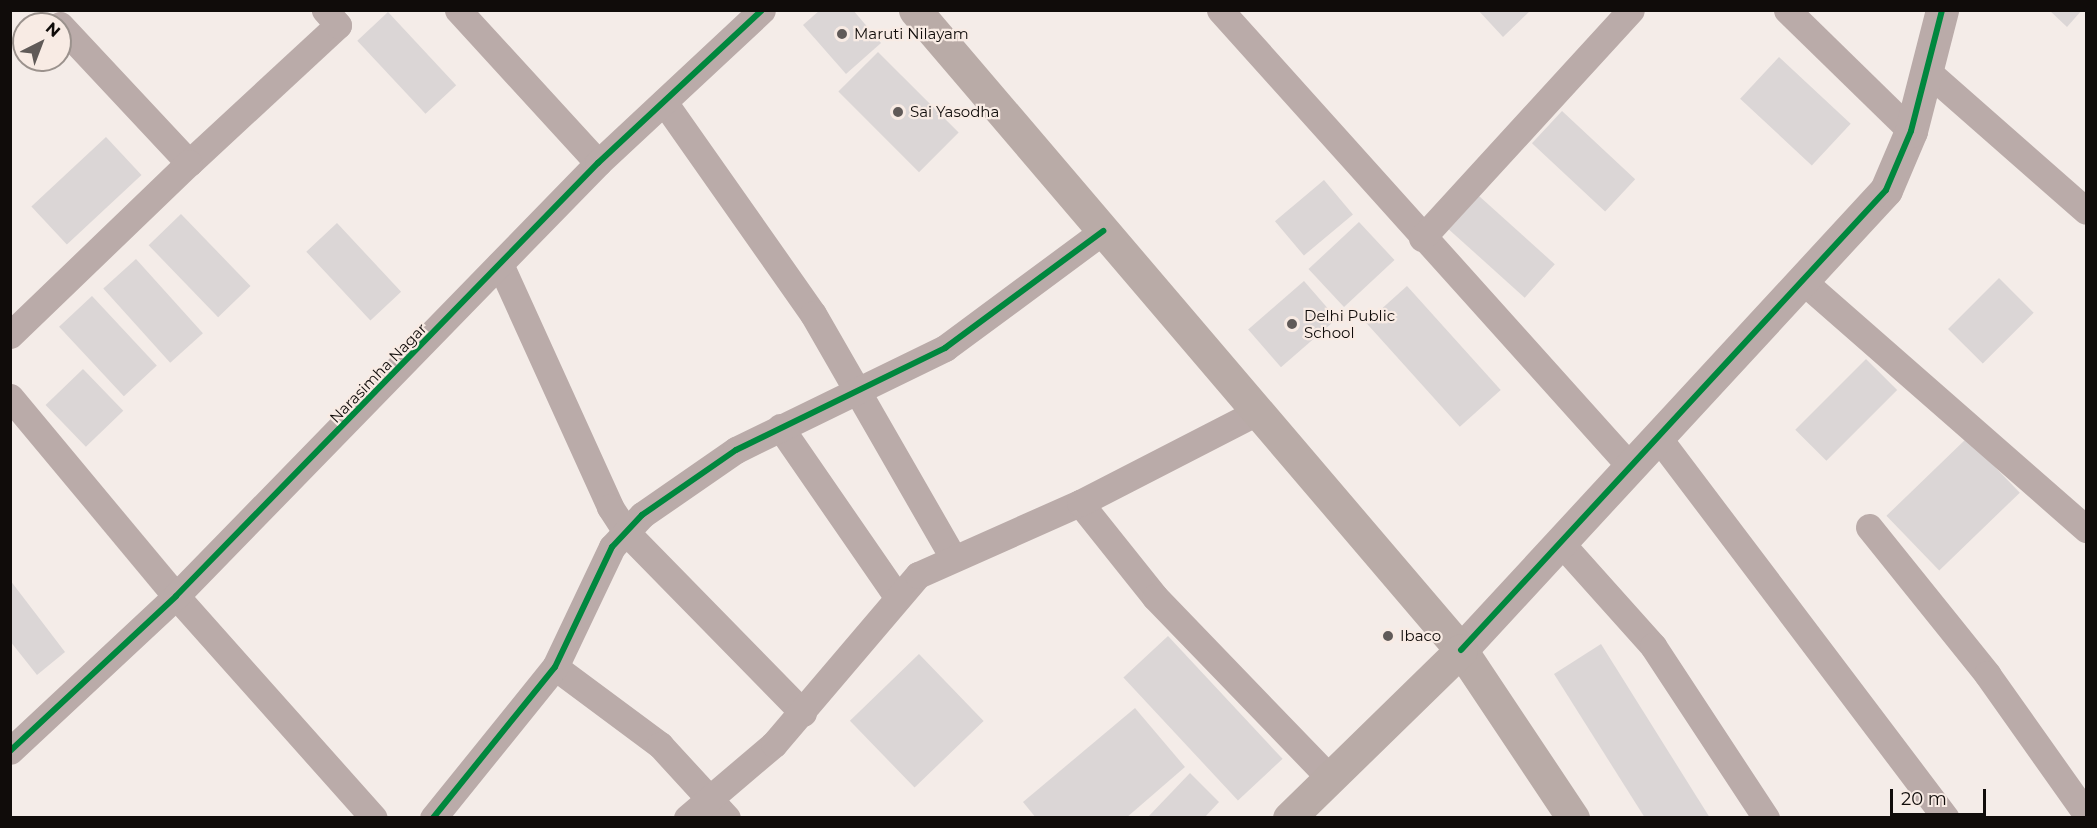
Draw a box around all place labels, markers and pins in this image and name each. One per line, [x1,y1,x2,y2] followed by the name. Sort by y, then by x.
[854,25,969,43] place label: Maruti Nilayam
[835,27,849,41] marker: Maruti Nilayam
[910,103,999,121] place label: Sai Yasodha
[891,105,905,119] marker: Sai Yasodha
[1304,306,1395,341] place label: Delhi Public School
[1285,317,1299,331] marker: Delhi Public School
[1400,627,1441,645] place label: Ibaco
[1381,629,1395,643] marker: Ibaco

